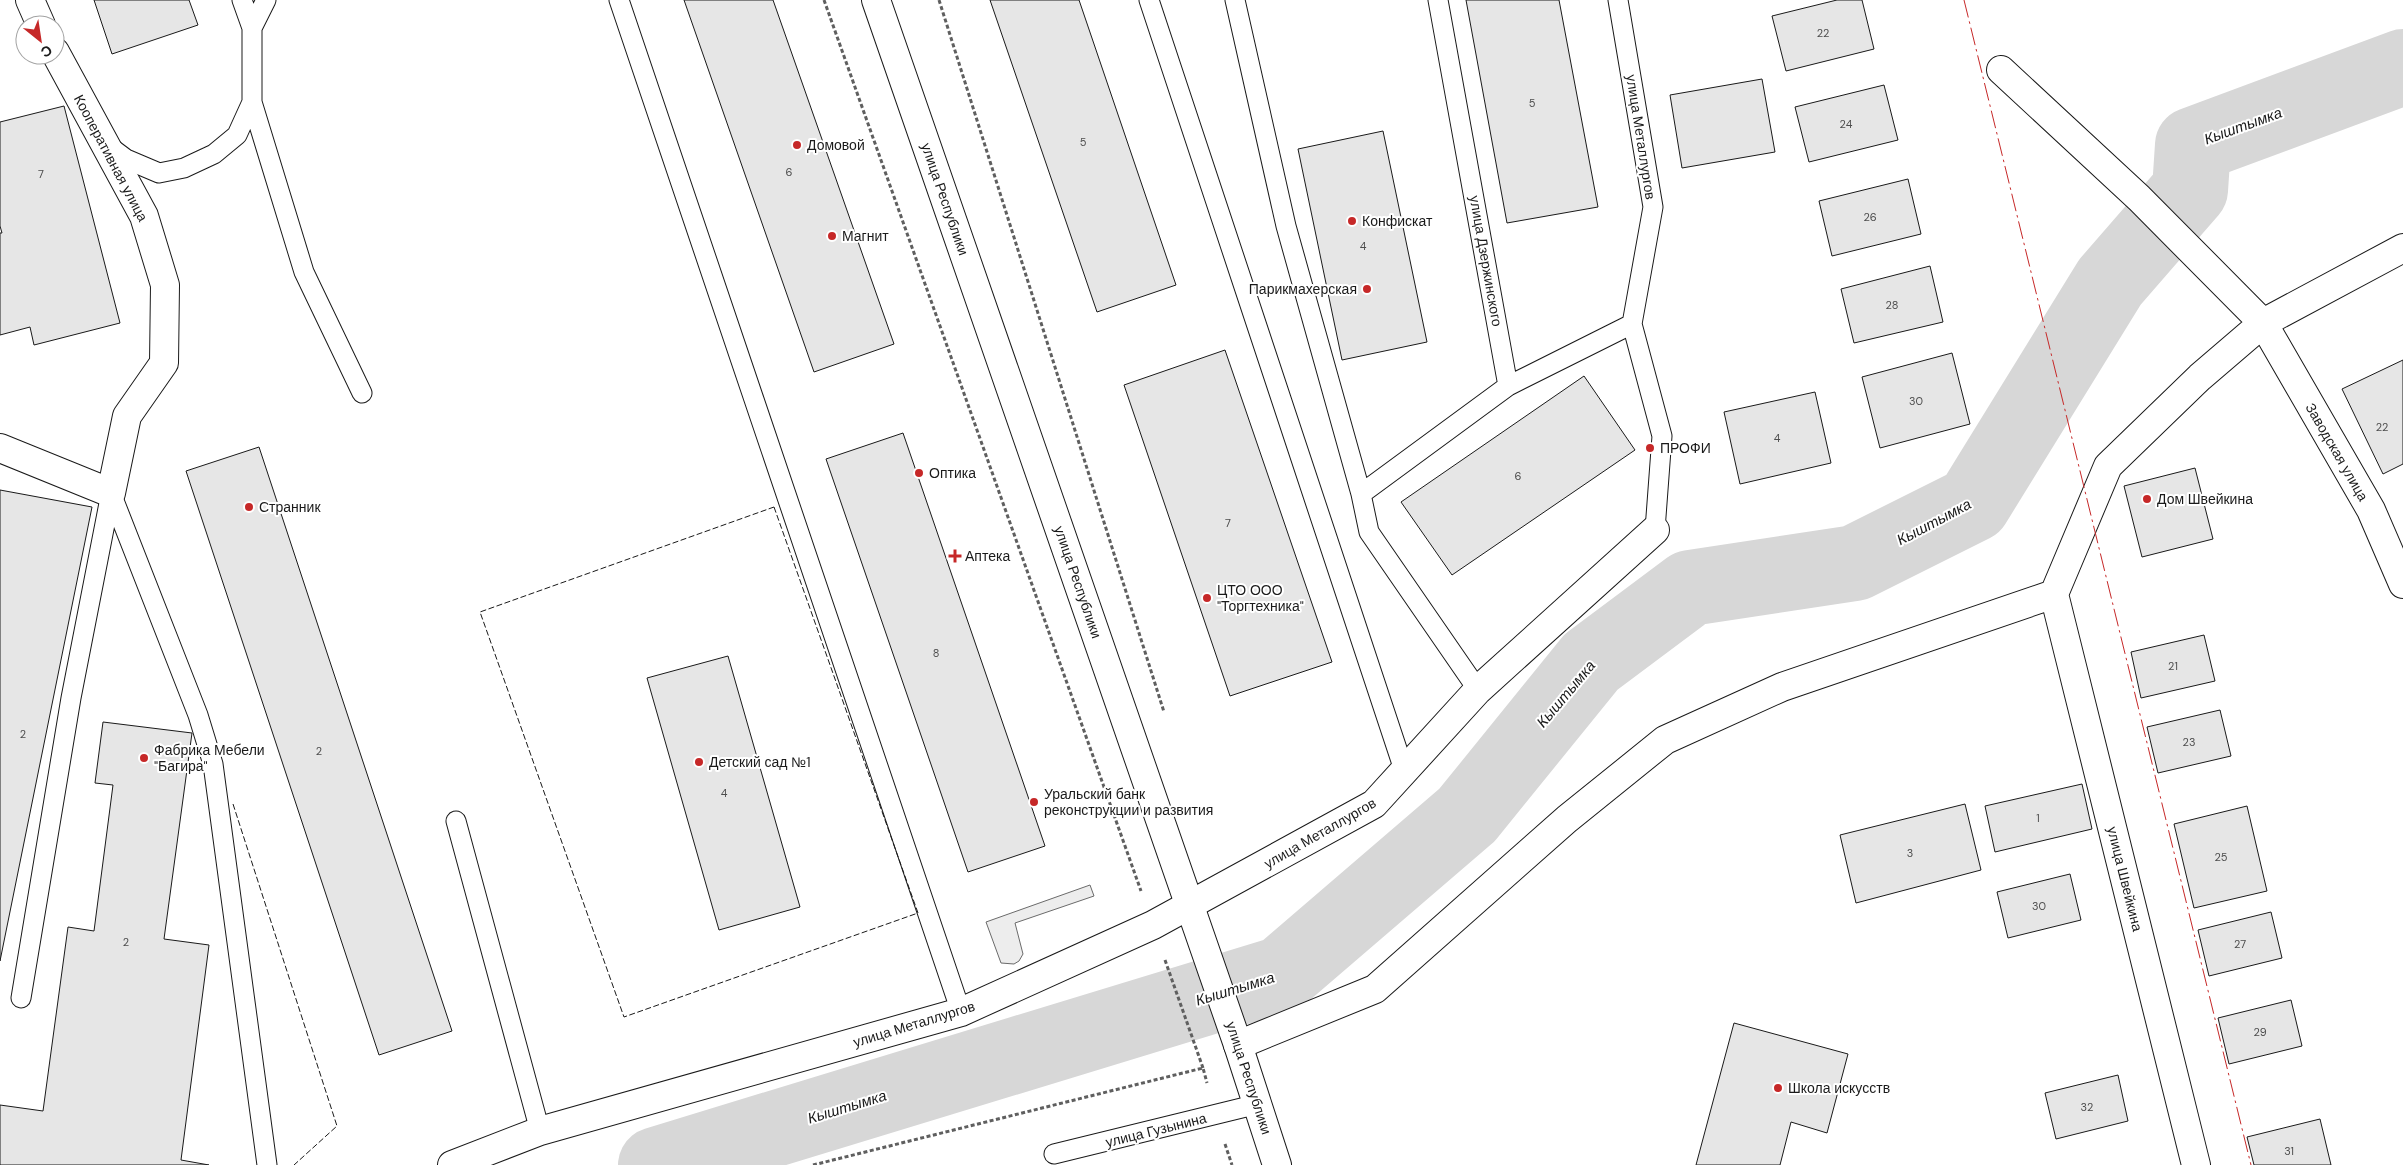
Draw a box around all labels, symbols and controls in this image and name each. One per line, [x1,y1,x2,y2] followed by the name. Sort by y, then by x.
[15,15,65,65] north arrow
[1817,26,1829,40] house number: 22
[38,41,55,62] text: С
[1622,73,1660,201] street label: улица Металлургов
[70,91,152,225] street label: Кооперативная улица
[1529,96,1536,110] house number: 5
[2201,103,2285,149] water label: Кыштымка
[1840,117,1853,131] house number: 24
[1080,135,1087,149] house number: 5
[807,136,865,154] place label: Домовой
[791,139,803,151] marker: Домовой
[917,140,973,258] street label: улица Республики
[786,165,793,179] house number: 6
[38,167,44,181] house number: 7
[1466,194,1506,328] street label: улица Дзержинского
[1863,210,1877,224] house number: 26
[1362,212,1433,230] place label: Конфискат
[1346,215,1358,227] marker: Конфискат
[842,227,889,245] place label: Магнит
[826,230,838,242] marker: Магнит
[1360,239,1367,253] house number: 4
[1249,280,1357,298] place label: Парикмахерская
[1361,283,1373,295] marker: Парикмахерская
[1886,298,1898,312] house number: 28
[1909,394,1923,408] house number: 30
[2302,400,2372,504] street label: Заводская улица
[2376,420,2388,434] house number: 22
[1774,431,1781,445] house number: 4
[1660,439,1711,457] place label: ПРОФИ
[1644,442,1656,454] marker: ПРОФИ
[929,464,976,482] place label: Оптика
[913,467,925,479] marker: Оптика
[1515,469,1522,483] house number: 6
[2157,490,2253,508] place label: Дом Швейкина
[2141,493,2153,505] marker: Дом Швейкина
[1893,494,1975,550] water label: Кыштымка
[259,498,321,516] place label: Странник
[243,501,255,513] marker: Странник
[1225,516,1231,530] house number: 7
[1050,523,1106,641] street label: улица Республики
[965,547,1010,565] place label: Аптека
[949,550,961,562] marker: Аптека
[1217,581,1304,615] place label: ЦТО ООО "Торгтехника"
[1201,592,1213,604] marker: ЦТО ООО "Торгтехника"
[933,646,939,660] house number: 8
[1532,656,1600,732] water label: Кыштымка
[2168,659,2178,673] house number: 21
[20,727,26,741] house number: 2
[2183,735,2195,749] house number: 23
[154,741,265,775] place label: Фабрика Мебели "Багира"
[316,744,322,758] house number: 2
[138,752,150,764] marker: Фабрика Мебели "Багира"
[709,753,811,771] place label: Детский сад №1
[693,756,705,768] marker: Детский сад №1
[1044,785,1213,819] place label: Уральский банк реконструкции и развития
[721,786,728,800] house number: 4
[1261,794,1379,872] street label: улица Металлургов
[1028,796,1040,808] marker: Уральский банк реконструкции и развития
[2036,811,2040,825] house number: 1
[2103,825,2147,933] street label: улица Швейкина
[1907,846,1913,860] house number: 3
[2214,850,2228,864] house number: 25
[2032,899,2046,913] house number: 30
[123,935,129,949] house number: 2
[2234,937,2246,951] house number: 27
[1193,968,1277,1010] water label: Кыштымка
[851,997,977,1051] street label: улица Металлургов
[1222,1019,1276,1137] street label: улица Республики
[2253,1025,2267,1039] house number: 29
[1788,1079,1890,1097] place label: Школа искусств
[1772,1082,1784,1094] marker: Школа искусств
[805,1086,889,1128] water label: Кыштымка
[2081,1100,2093,1114] house number: 32
[1104,1109,1209,1151] street label: улица Гузынина
[2284,1144,2294,1158] house number: 31

